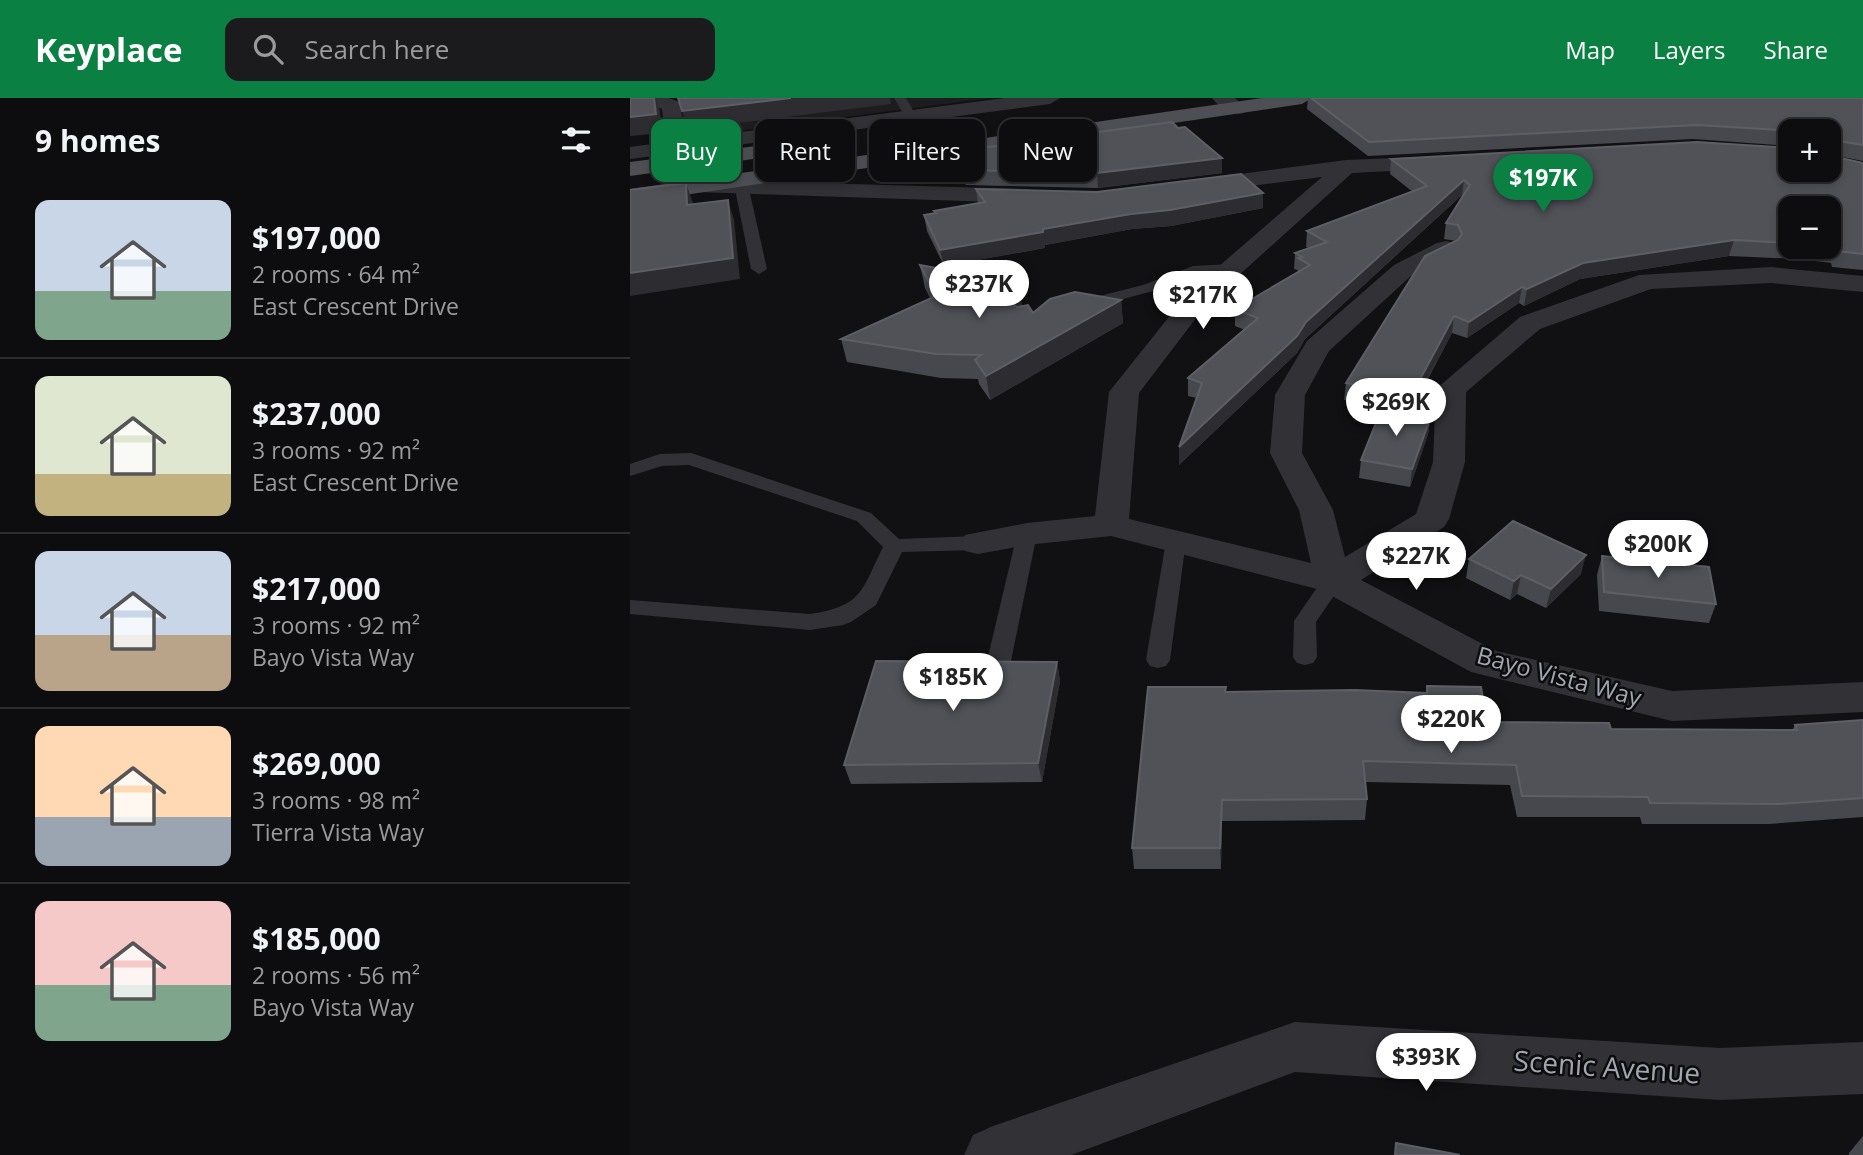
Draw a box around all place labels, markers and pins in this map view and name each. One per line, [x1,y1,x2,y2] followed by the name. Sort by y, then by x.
[1494,155,1592,214] pin: $197K
[930,260,1028,320] pin: $237K
[1154,272,1252,331] pin: $217K
[1347,378,1445,438] pin: $269K
[1609,520,1707,580] pin: $200K
[1367,532,1465,592] pin: $227K
[904,654,1002,713] pin: $185K
[1402,696,1500,755] pin: $220K
[1377,1034,1475,1093] pin: $393K

